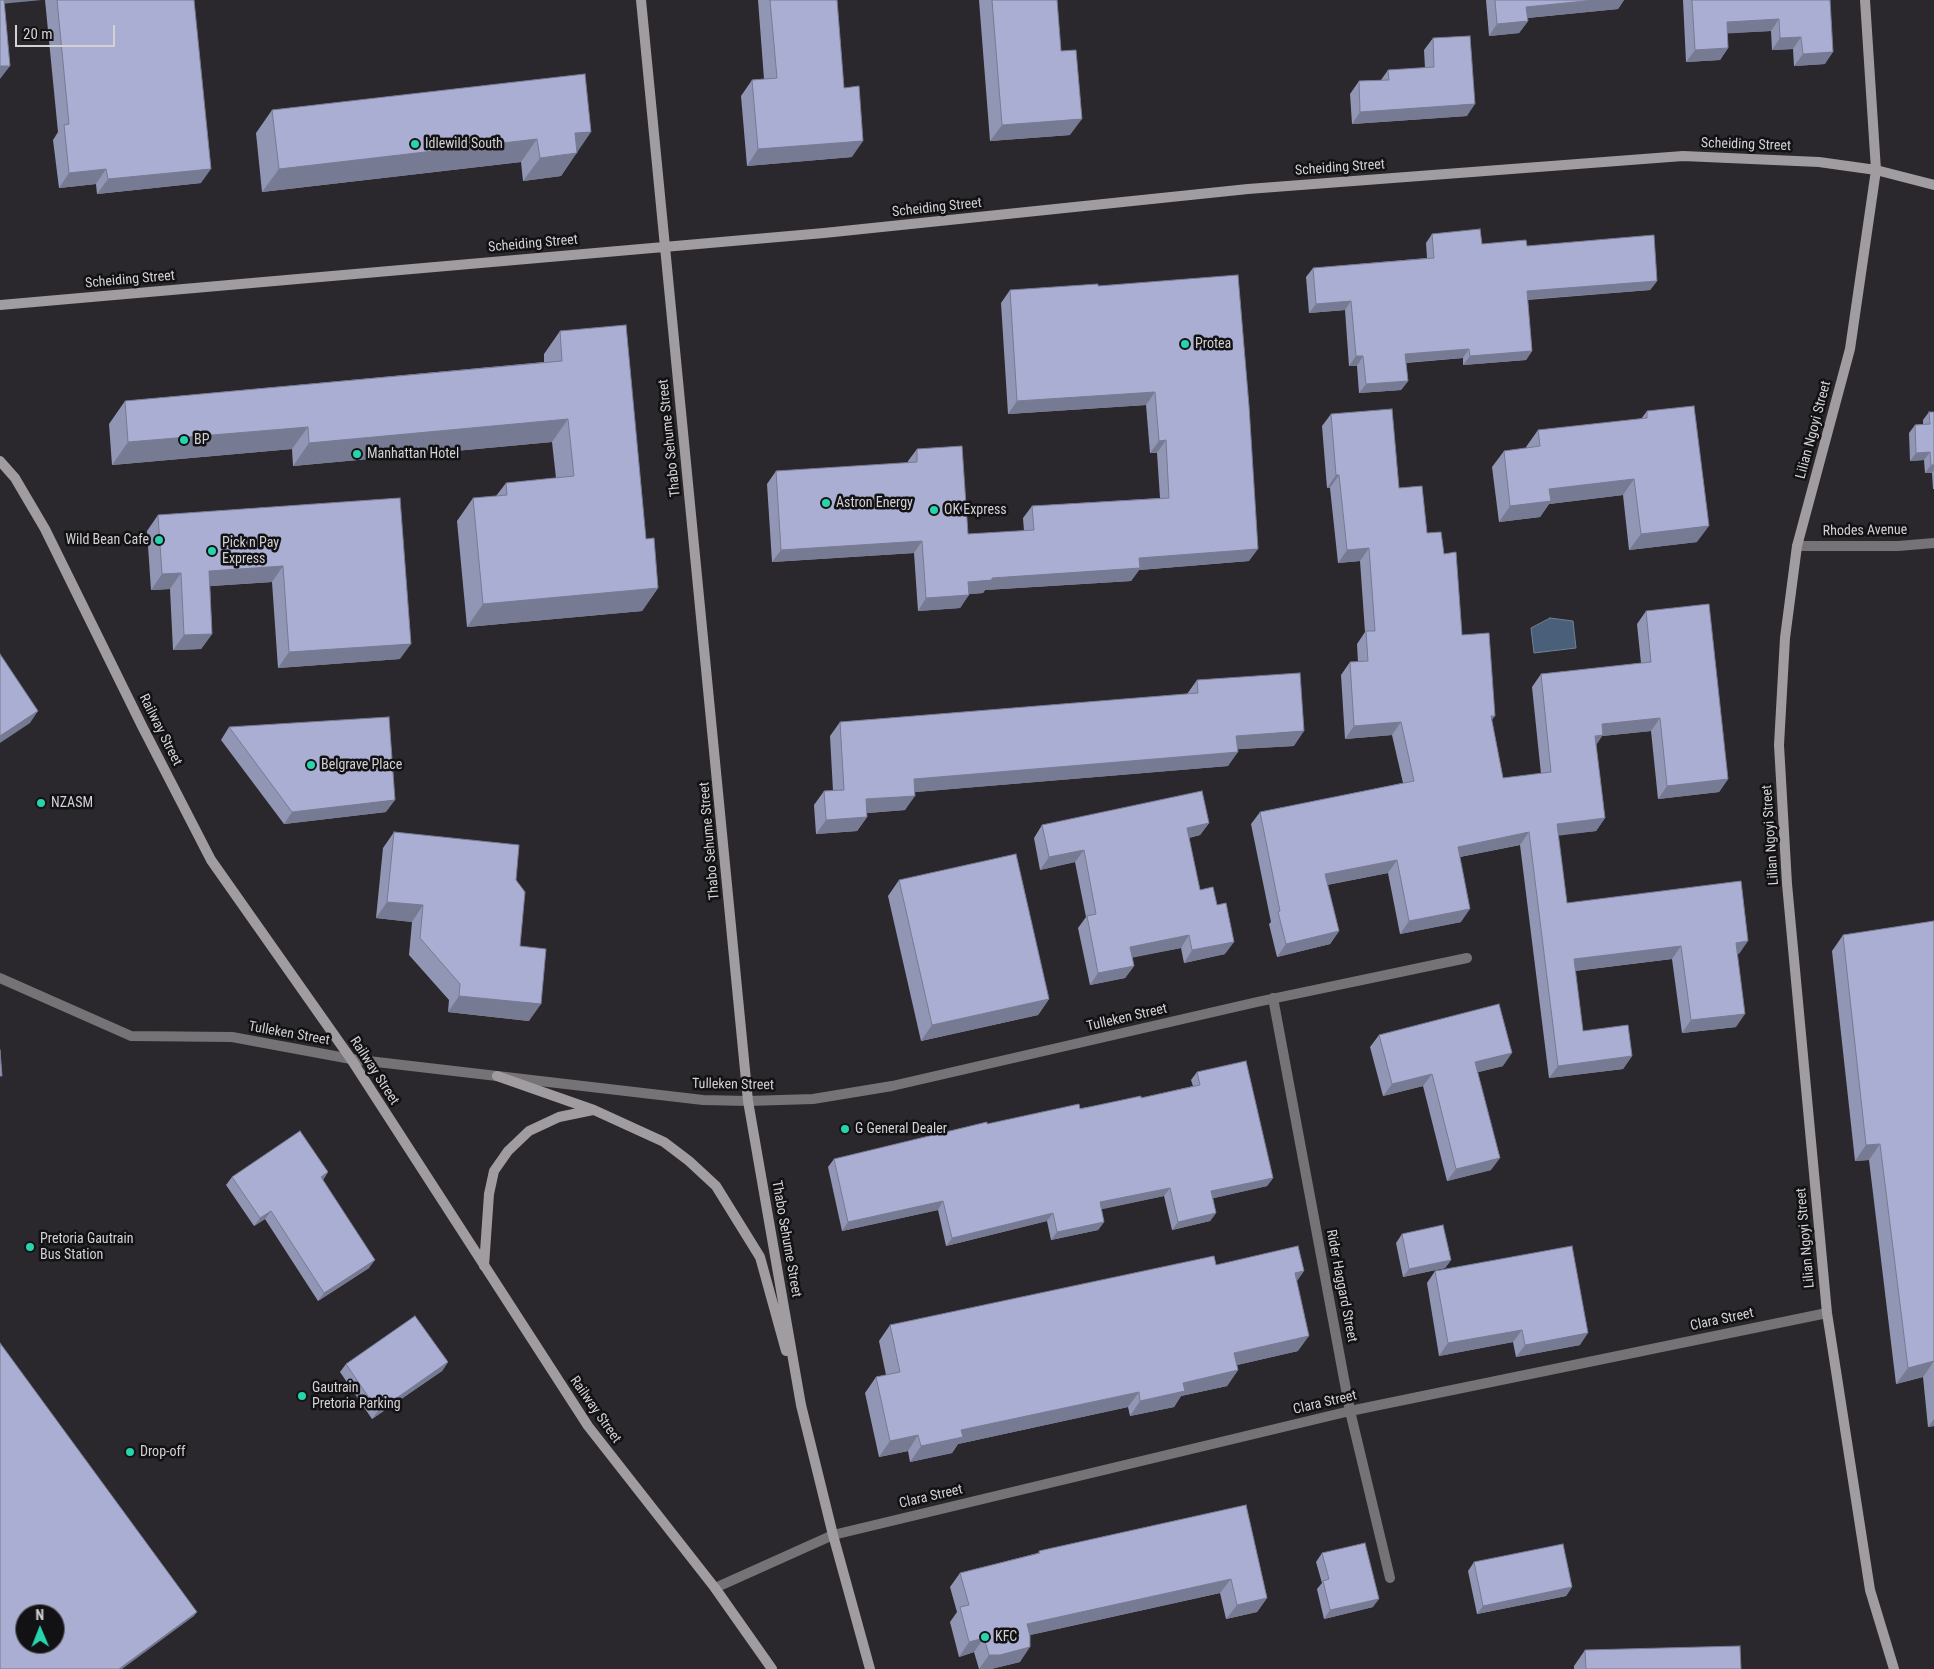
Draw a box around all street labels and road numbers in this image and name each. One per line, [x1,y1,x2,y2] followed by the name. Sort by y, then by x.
[1701,135,1791,155] street label: Scheiding Street
[1294,156,1386,180] street label: Scheiding Street
[891,195,983,221] street label: Scheiding Street
[487,232,579,256] street label: Scheiding Street
[84,268,176,292] street label: Scheiding Street
[655,378,685,498] street label: Thabo Sehume Street
[1793,379,1835,481] street label: Lilian Ngoyi Street
[1823,522,1907,540] street label: Rhodes Avenue
[135,691,185,769] street label: Railway Street
[696,781,724,901] street label: Thabo Sehume Street
[1759,784,1783,886] street label: Lilian Ngoyi Street
[1085,1001,1169,1035] street label: Tulleken Street
[247,1019,331,1049] street label: Tulleken Street
[346,1034,402,1108] street label: Railway Street
[692,1076,774,1094] street label: Tulleken Street
[767,1179,805,1299] street label: Thabo Sehume Street
[1793,1187,1819,1289] street label: Lilian Ngoyi Street
[1322,1228,1360,1344] street label: Rider Haggard Street
[1689,1305,1755,1335] street label: Clara Street
[566,1373,624,1447] street label: Railway Street
[1292,1388,1358,1418] street label: Clara Street
[898,1482,964,1512] street label: Clara Street

